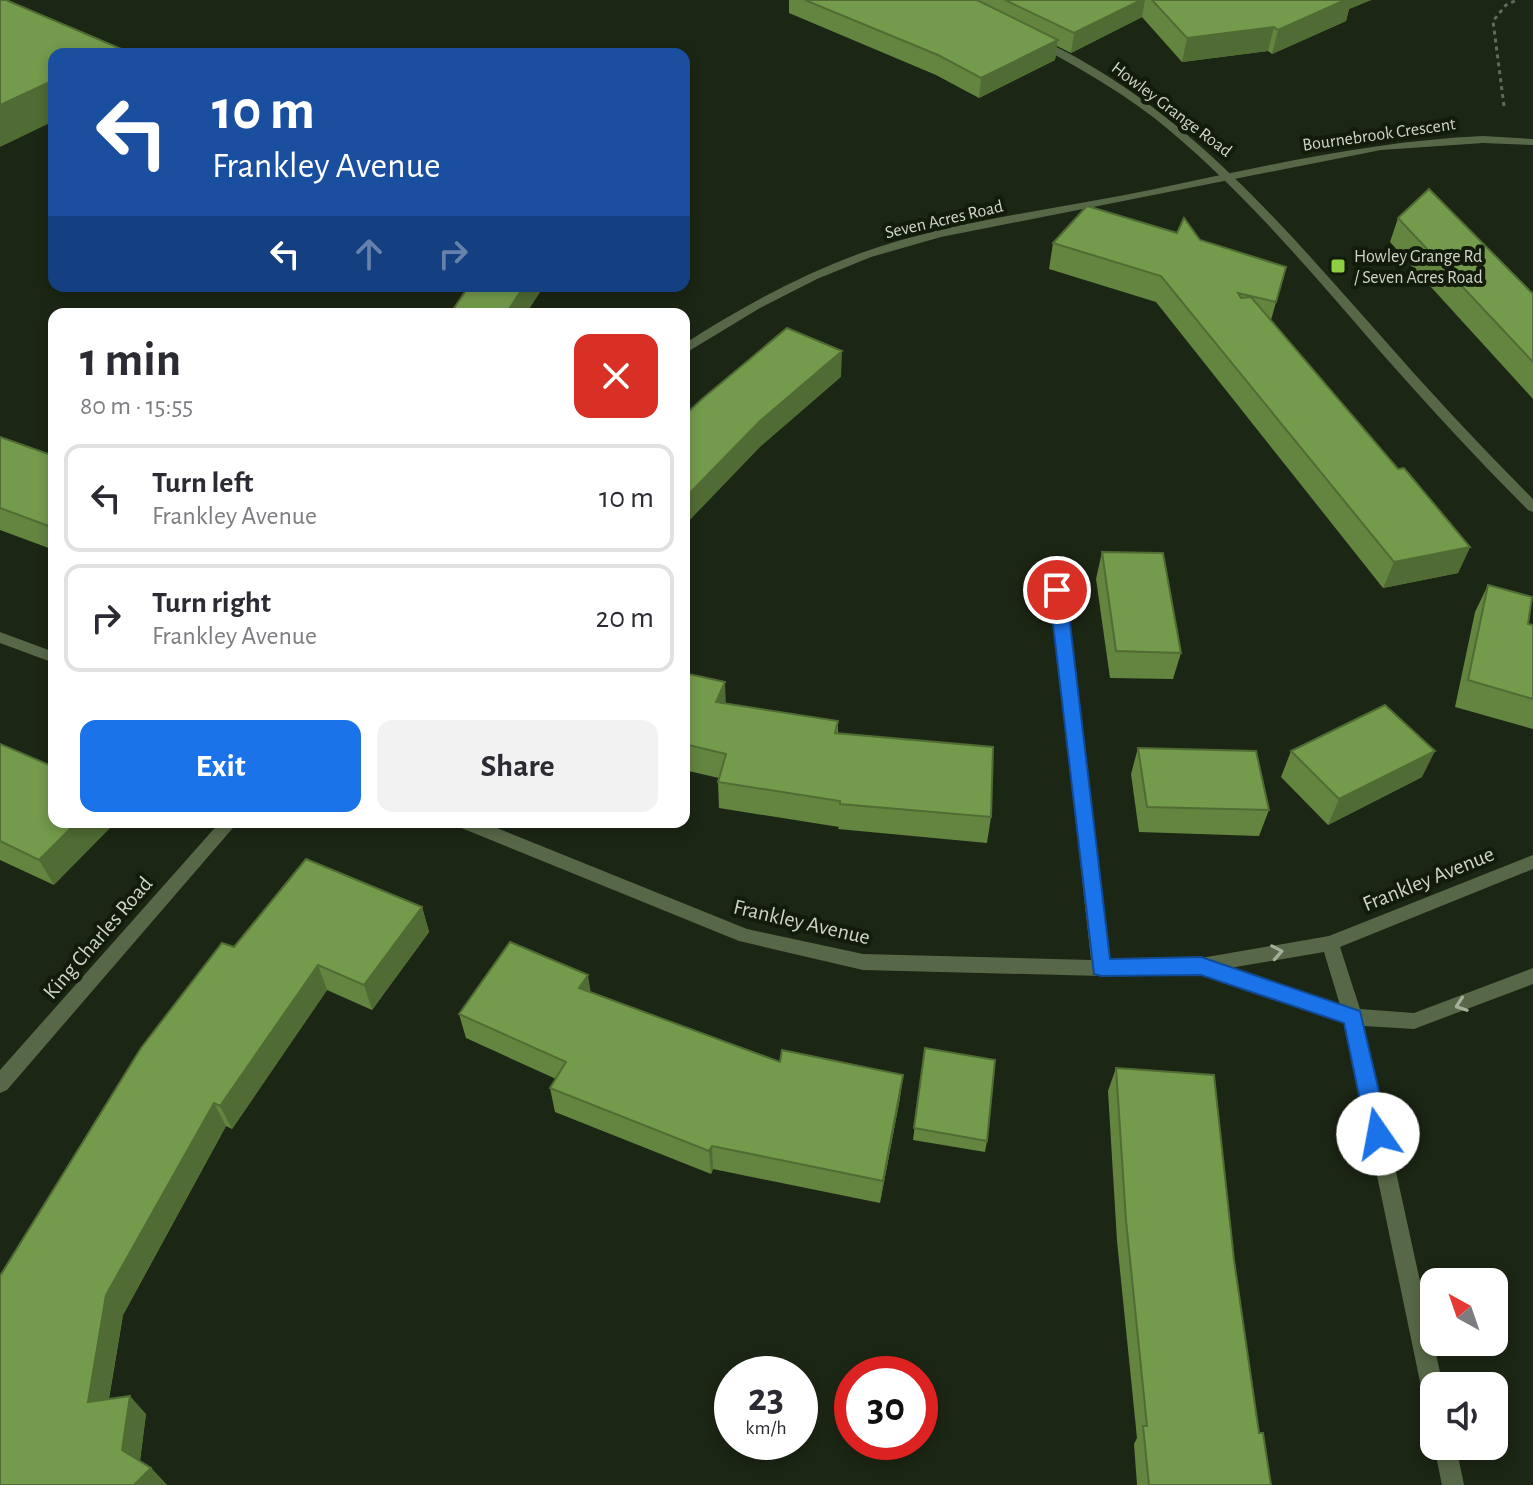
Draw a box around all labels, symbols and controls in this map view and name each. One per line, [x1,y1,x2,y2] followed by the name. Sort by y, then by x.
[1108,59,1235,161] street label: Howley Grange Road
[80,80,184,184] icon: left
[212,83,315,139] text: 10 m
[1301,115,1457,155] street label: Bournebrook Crescent
[212,148,441,184] text: Frankley Avenue
[883,198,1005,242] street label: Seven Acres Road
[263,232,307,276] icon: left
[347,232,391,276] icon: ahead
[431,232,475,276] icon: right
[1354,248,1483,287] place label: Howley Grange Rd / Seven Acres Road
[1329,257,1347,275] marker: Howley Grange Rd / Seven Acres Road
[574,334,658,418] button: close
[80,337,181,385] text: 1 min
[80,393,193,419] text: 80 m · 15:55
[152,468,253,498] text: Turn left
[84,476,128,520] icon: left
[599,483,654,513] text: 10 m
[152,503,317,529] text: Frankley Avenue
[1023,556,1091,624] pin
[1035,568,1079,612] icon: arrive
[152,588,271,618] text: Turn right
[84,596,128,640] icon: right
[596,603,654,633] text: 20 m
[152,623,317,649] text: Frankley Avenue
[80,720,361,812] button: Exit
[377,720,658,812] button: Share
[1359,843,1497,915] street label: Frankley Avenue
[39,872,157,1003] street label: King Charles Road
[731,896,872,948] street label: Frankley Avenue
[1271,945,1284,962] one-way arrow
[1454,995,1468,1011] one-way arrow
[1336,1092,1420,1176] position arrow
[1420,1268,1508,1356] north arrow
[1420,1268,1508,1460] map controls
[834,1356,938,1460] speed limit sign: 30
[1420,1372,1508,1460] button: sound
[748,1378,784,1418] text: 23
[745,1418,787,1438] text: km/h

